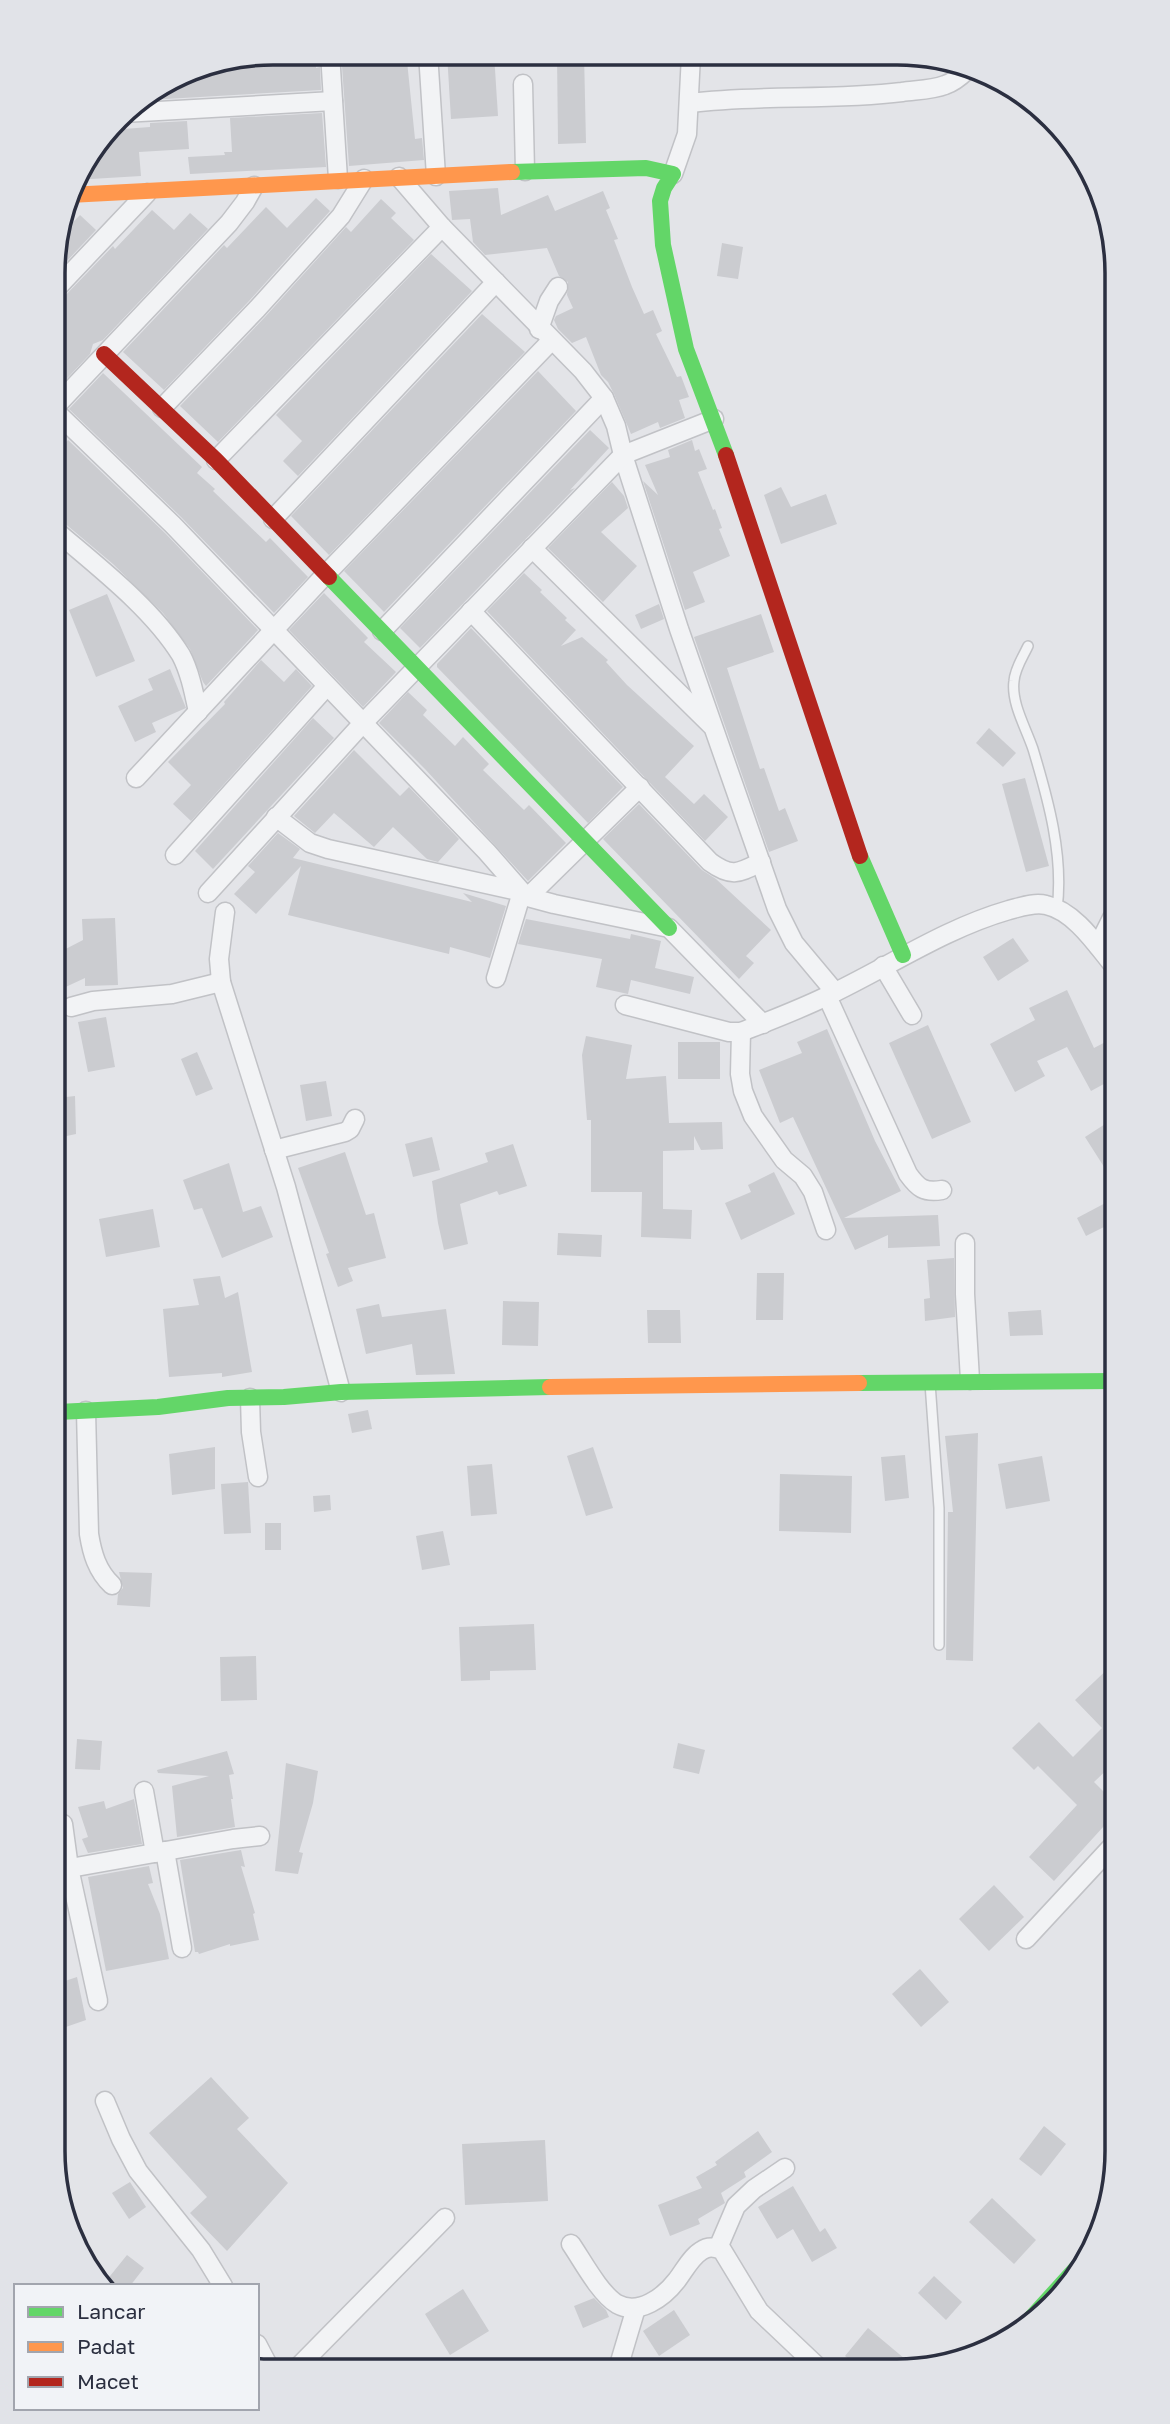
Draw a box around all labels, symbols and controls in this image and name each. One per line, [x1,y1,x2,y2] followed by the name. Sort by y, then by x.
[14,2284,259,2410] legend
[77,2298,145,2324] text: Lancar
[77,2333,135,2359] text: Padat
[77,2368,139,2394] text: Macet

